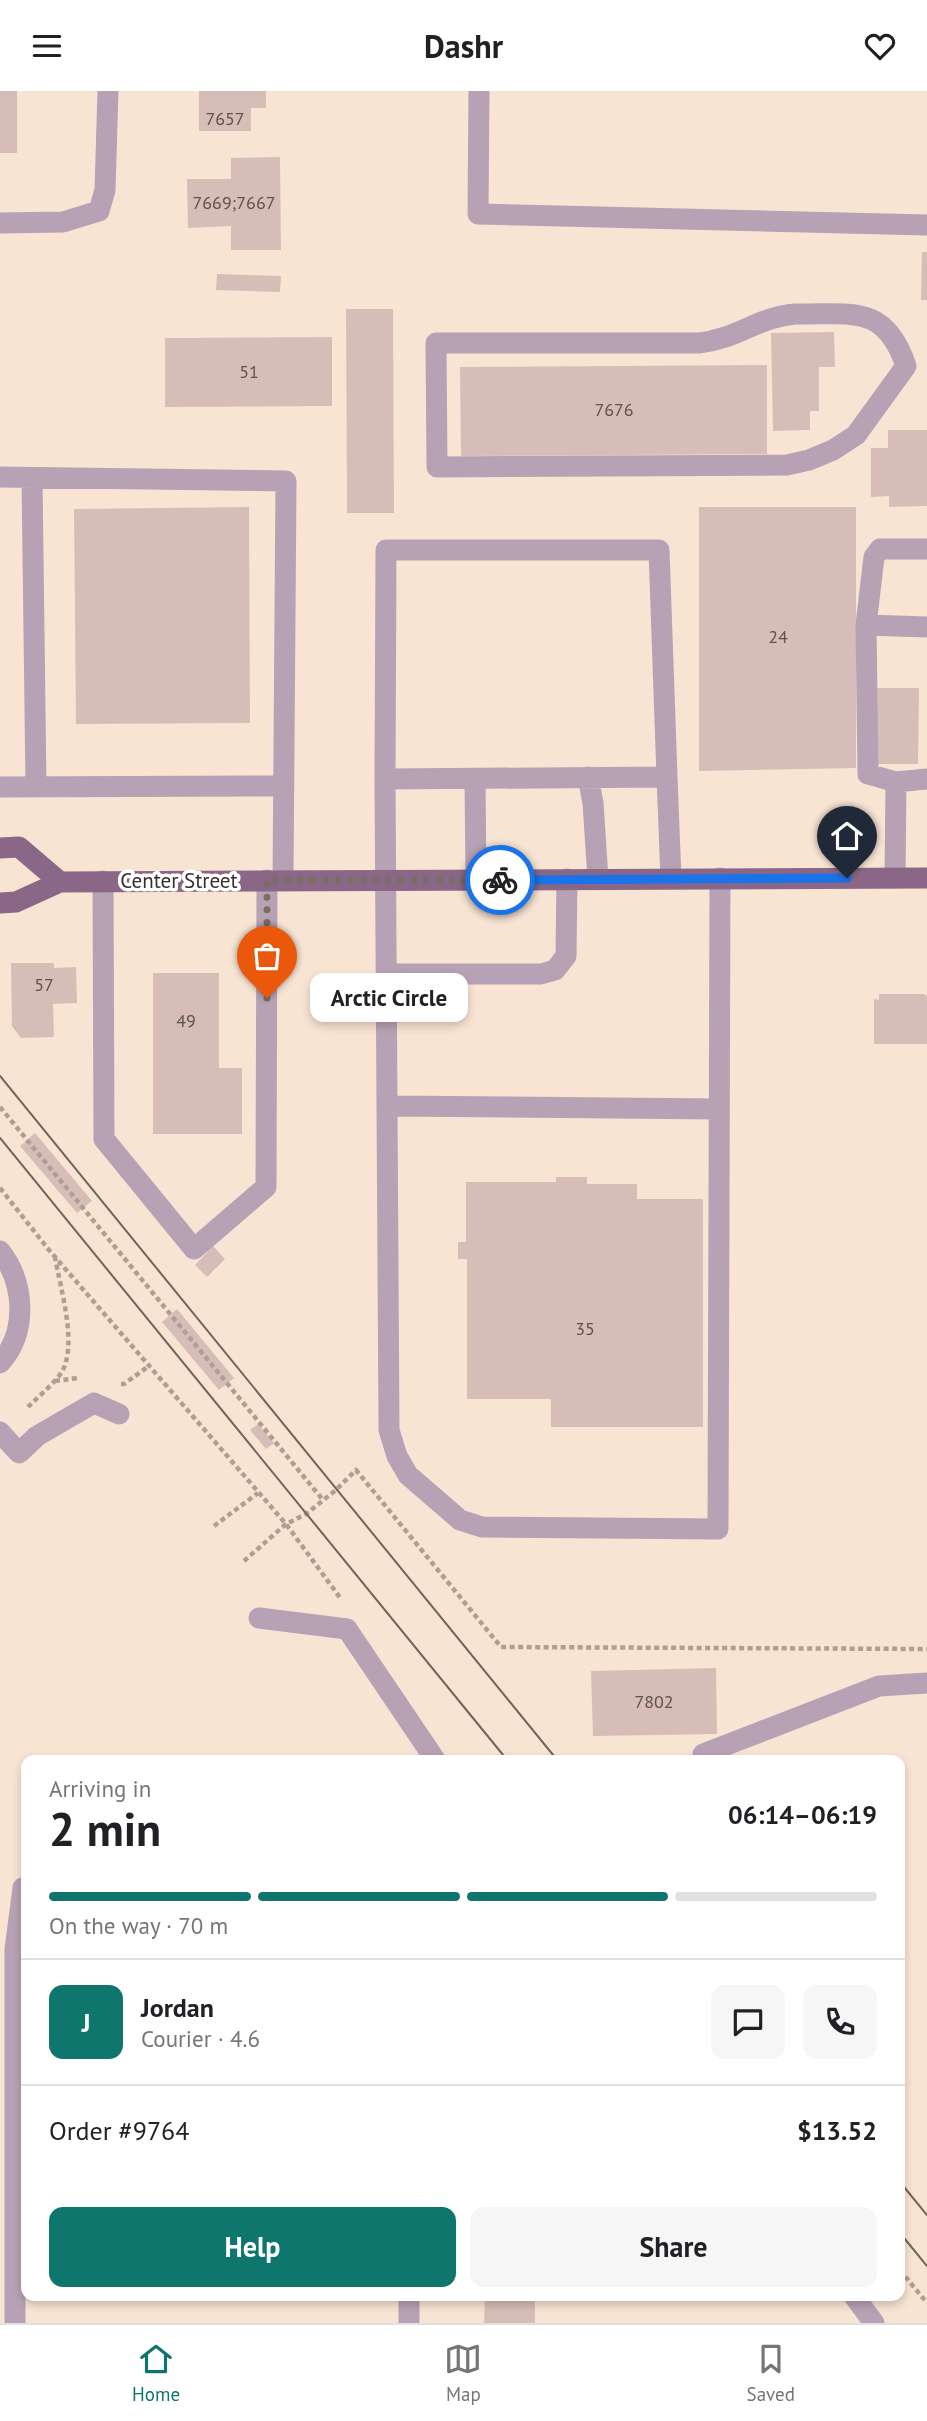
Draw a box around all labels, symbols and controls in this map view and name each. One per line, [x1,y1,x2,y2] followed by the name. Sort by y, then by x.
[424,25,503,67] text: Dashr
[28,27,66,65] icon: menu
[861,27,899,65] icon: heart
[205,107,245,130] house number: 7657
[192,191,276,214] house number: 7669;7667
[239,360,259,383] house number: 51
[594,398,634,421] house number: 7676
[768,625,788,648] house number: 24
[817,806,877,878] pin
[828,817,866,855] icon: home
[465,845,535,915] courier
[481,861,519,899] icon: bike
[120,867,238,894] street label: Center Street
[237,926,297,998] pin
[248,937,286,975] icon: bag
[34,973,54,996] house number: 57
[309,974,466,1023] callout: Arctic Circle
[331,983,447,1012] text: Arctic Circle
[176,1009,196,1032] house number: 49
[575,1317,595,1340] house number: 35
[634,1690,674,1713] house number: 7802
[49,1774,151,1803] text: Arriving in
[728,1798,877,1831] text: 06:14–06:19
[49,1799,161,1859] text: 2 min
[49,1911,228,1940] text: On the way · 70 m
[711,1985,785,2059] button: chat
[803,1985,877,2059] button: phone
[141,1991,214,2024] text: Jordan
[82,2006,90,2039] text: J
[141,2024,260,2053] text: Courier · 4.6
[49,2114,189,2147] text: Order #9764
[797,2114,877,2147] text: $13.52
[49,2207,456,2287] button: Help
[470,2207,877,2287] button: Share
[132,2340,180,2406] tab: Home
[444,2340,482,2406] tab: Map
[747,2340,795,2406] tab: Saved

